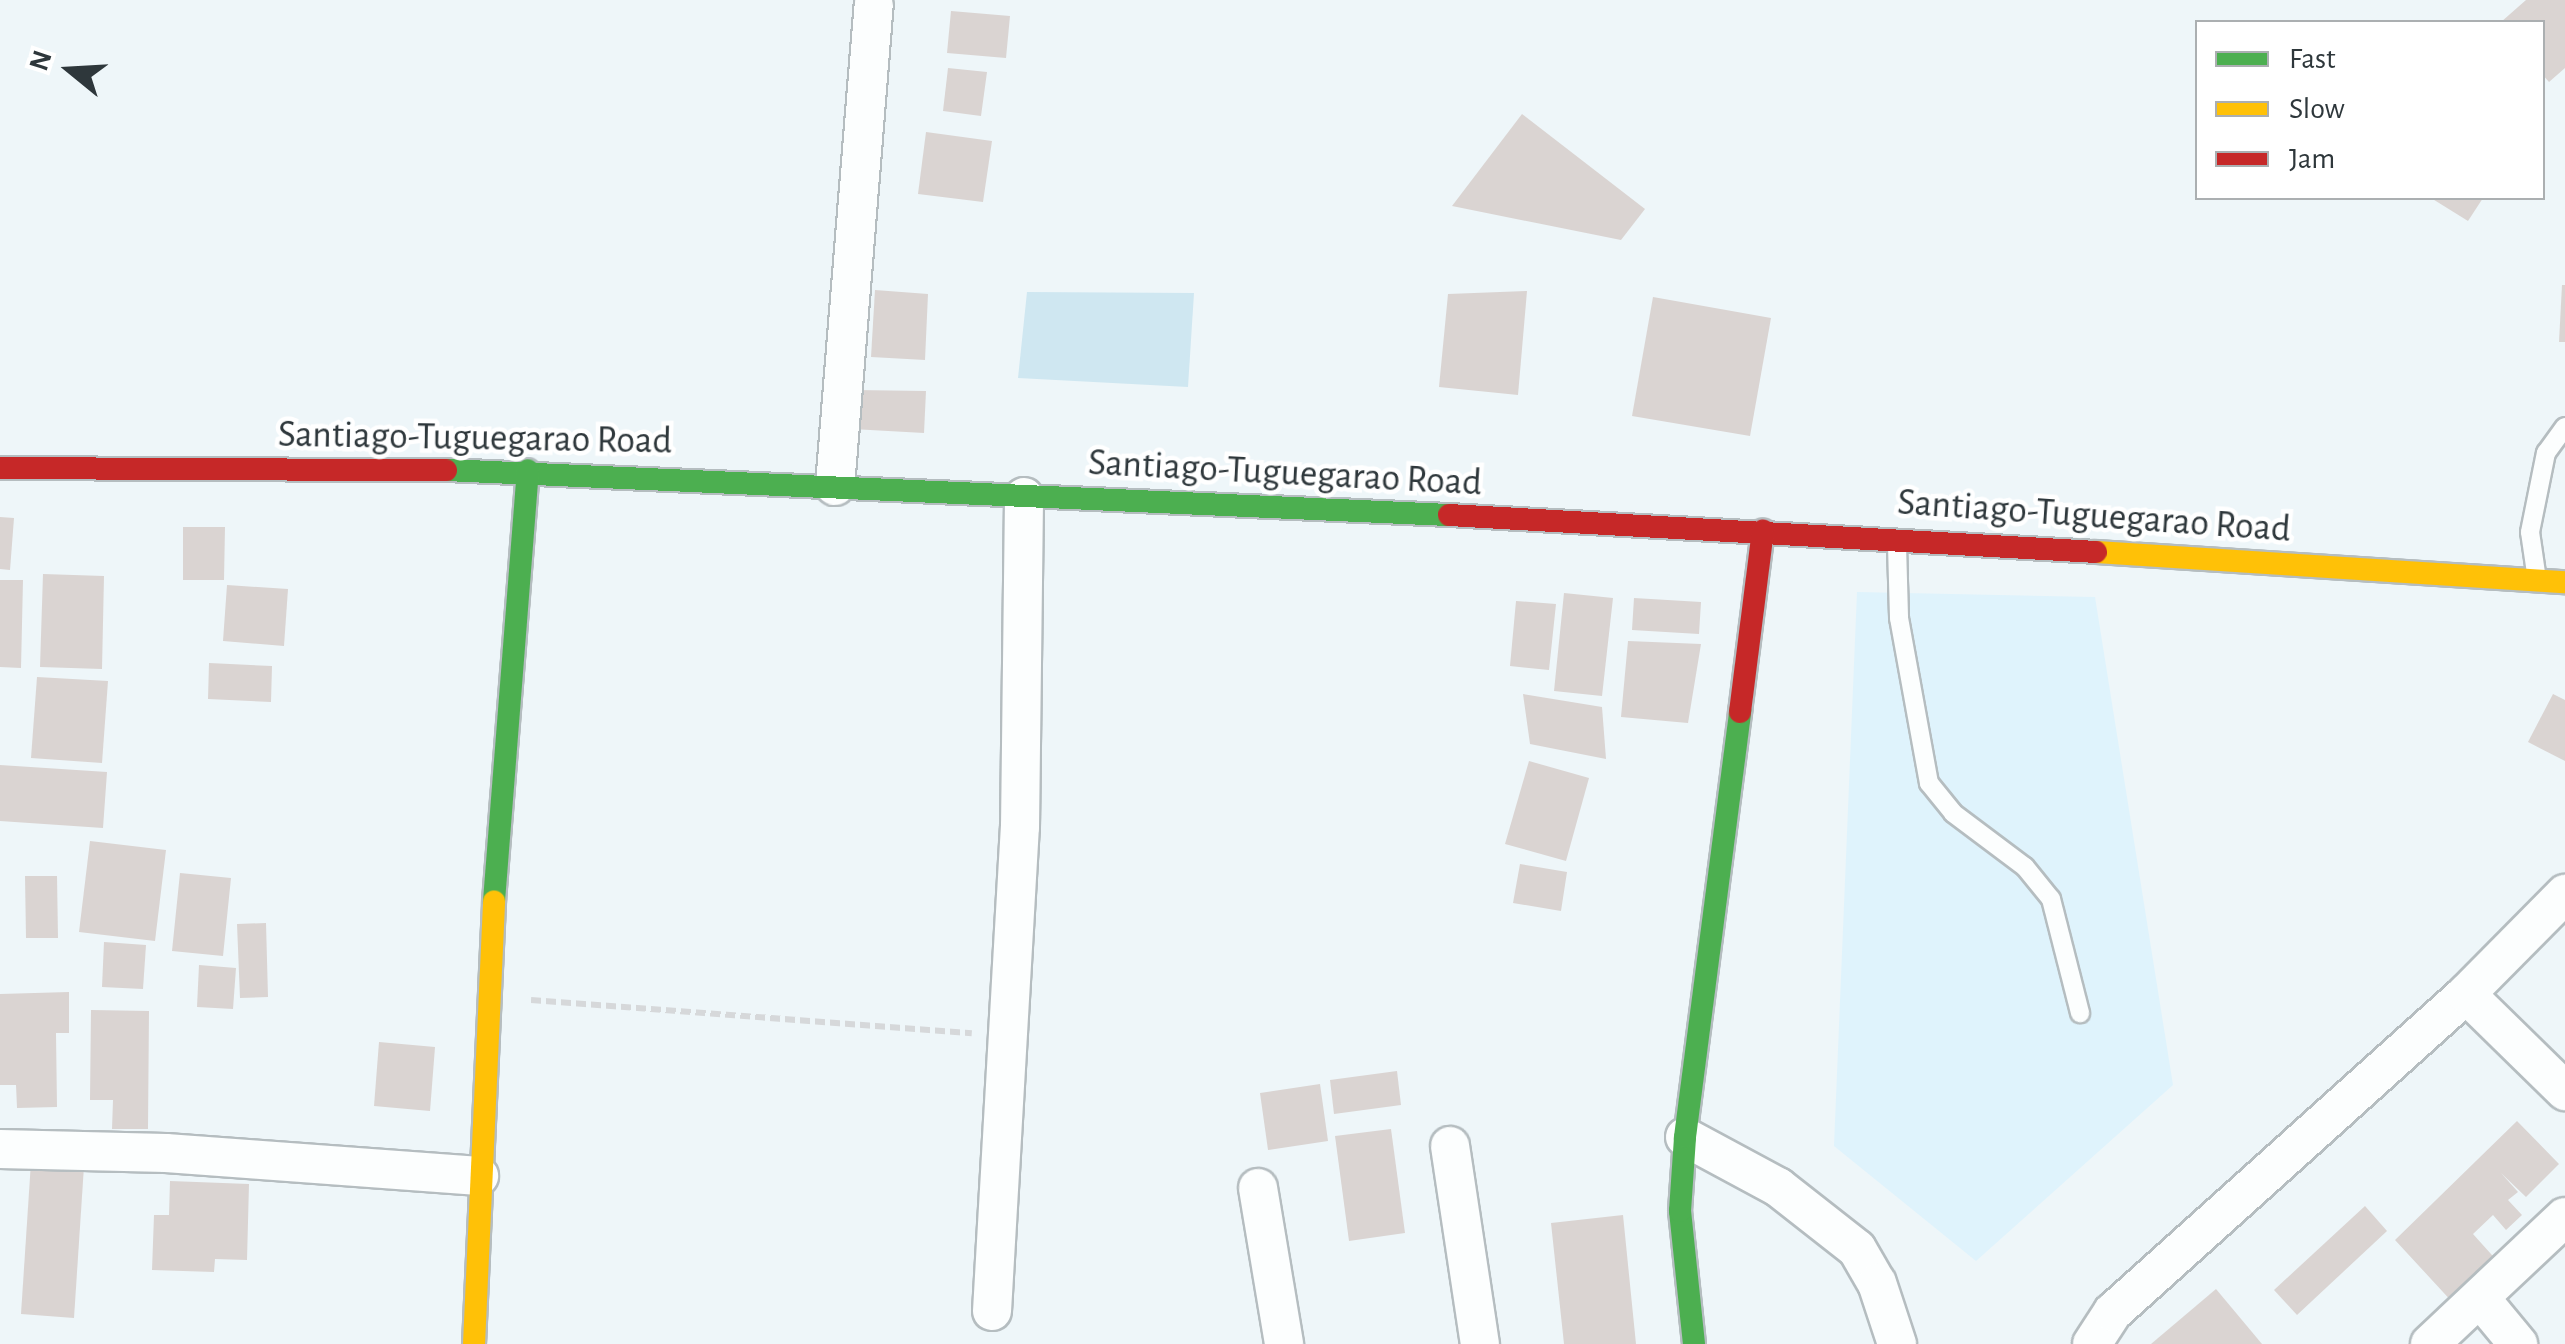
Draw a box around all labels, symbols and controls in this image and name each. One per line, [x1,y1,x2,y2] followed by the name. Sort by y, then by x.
[20,20,120,120] north arrow
[2195,20,2545,200] legend
[2289,44,2336,74] text: Fast
[25,47,58,74] text: N
[2289,94,2345,124] text: Slow
[2289,144,2335,174] text: Jam
[277,413,673,465] street label: Santiago-Tuguegarao Road
[1087,441,1483,507] street label: Santiago-Tuguegarao Road
[1896,481,2292,553] street label: Santiago-Tuguegarao Road

